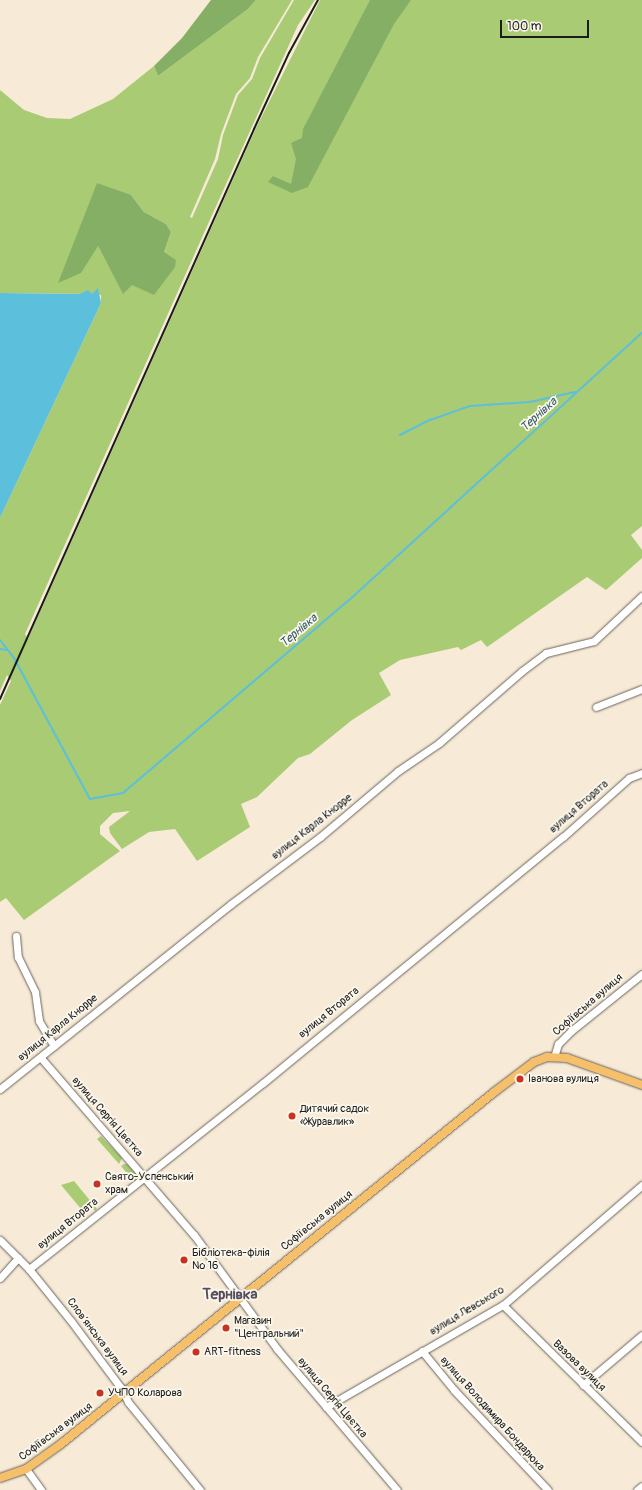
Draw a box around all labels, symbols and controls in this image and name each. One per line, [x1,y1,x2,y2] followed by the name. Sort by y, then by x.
[502,12,591,38] scale bar
[507,19,541,34] text: 100 m
[518,395,560,435] water label: Тернівка
[278,611,320,651] water label: Тернівка
[547,778,611,836] street label: вулиця Втората
[269,791,355,863] street label: вулиця Карла Кнорре
[550,971,626,1039] street label: Софіївська вулиця
[296,985,362,1041] street label: вулиця Втората
[15,992,101,1064] street label: вулиця Карла Кнорре
[528,1072,599,1086] place label: Іванова вулиця
[69,1074,145,1160] street label: вулиця Сергія Цвєтка
[515,1074,525,1084] marker: Іванова вулиця
[300,1103,369,1129] place label: Дитячий садок «Журавлик»
[287,1111,297,1121] marker: Дитячий садок «Журавлик»
[105,1171,194,1197] place label: Свято-Успенський храм
[92,1179,102,1189] marker: Свято-Успенський храм
[279,1188,355,1254] street label: Софіївська вулиця
[35,1196,101,1252] street label: вулиця Втората
[192,1247,270,1273] place label: Бібліотека-філія № 16
[179,1255,189,1265] marker: Бібліотека-філія № 16
[427,1284,507,1338] street label: вулиця Левського
[202,1286,258,1304] district label: Тернівка
[64,1296,130,1378] street label: Словʼянська вулиця
[234,1315,304,1341] place label: Магазин "Центральний"
[221,1323,231,1333] marker: Магазин "Центральний"
[550,1338,608,1394] street label: Вазова вулиця
[204,1345,261,1359] place label: ART-fitness
[191,1347,201,1357] marker: ART-fitness
[437,1354,547,1474] street label: вулиця Володимира Бондарюка
[294,1355,370,1441] street label: вулиця Сергія Цвєтка
[108,1386,182,1400] place label: УЧПО Коларова
[95,1388,105,1398] marker: УЧПО Коларова
[17,1400,95,1464] street label: Софіївська вулиця

